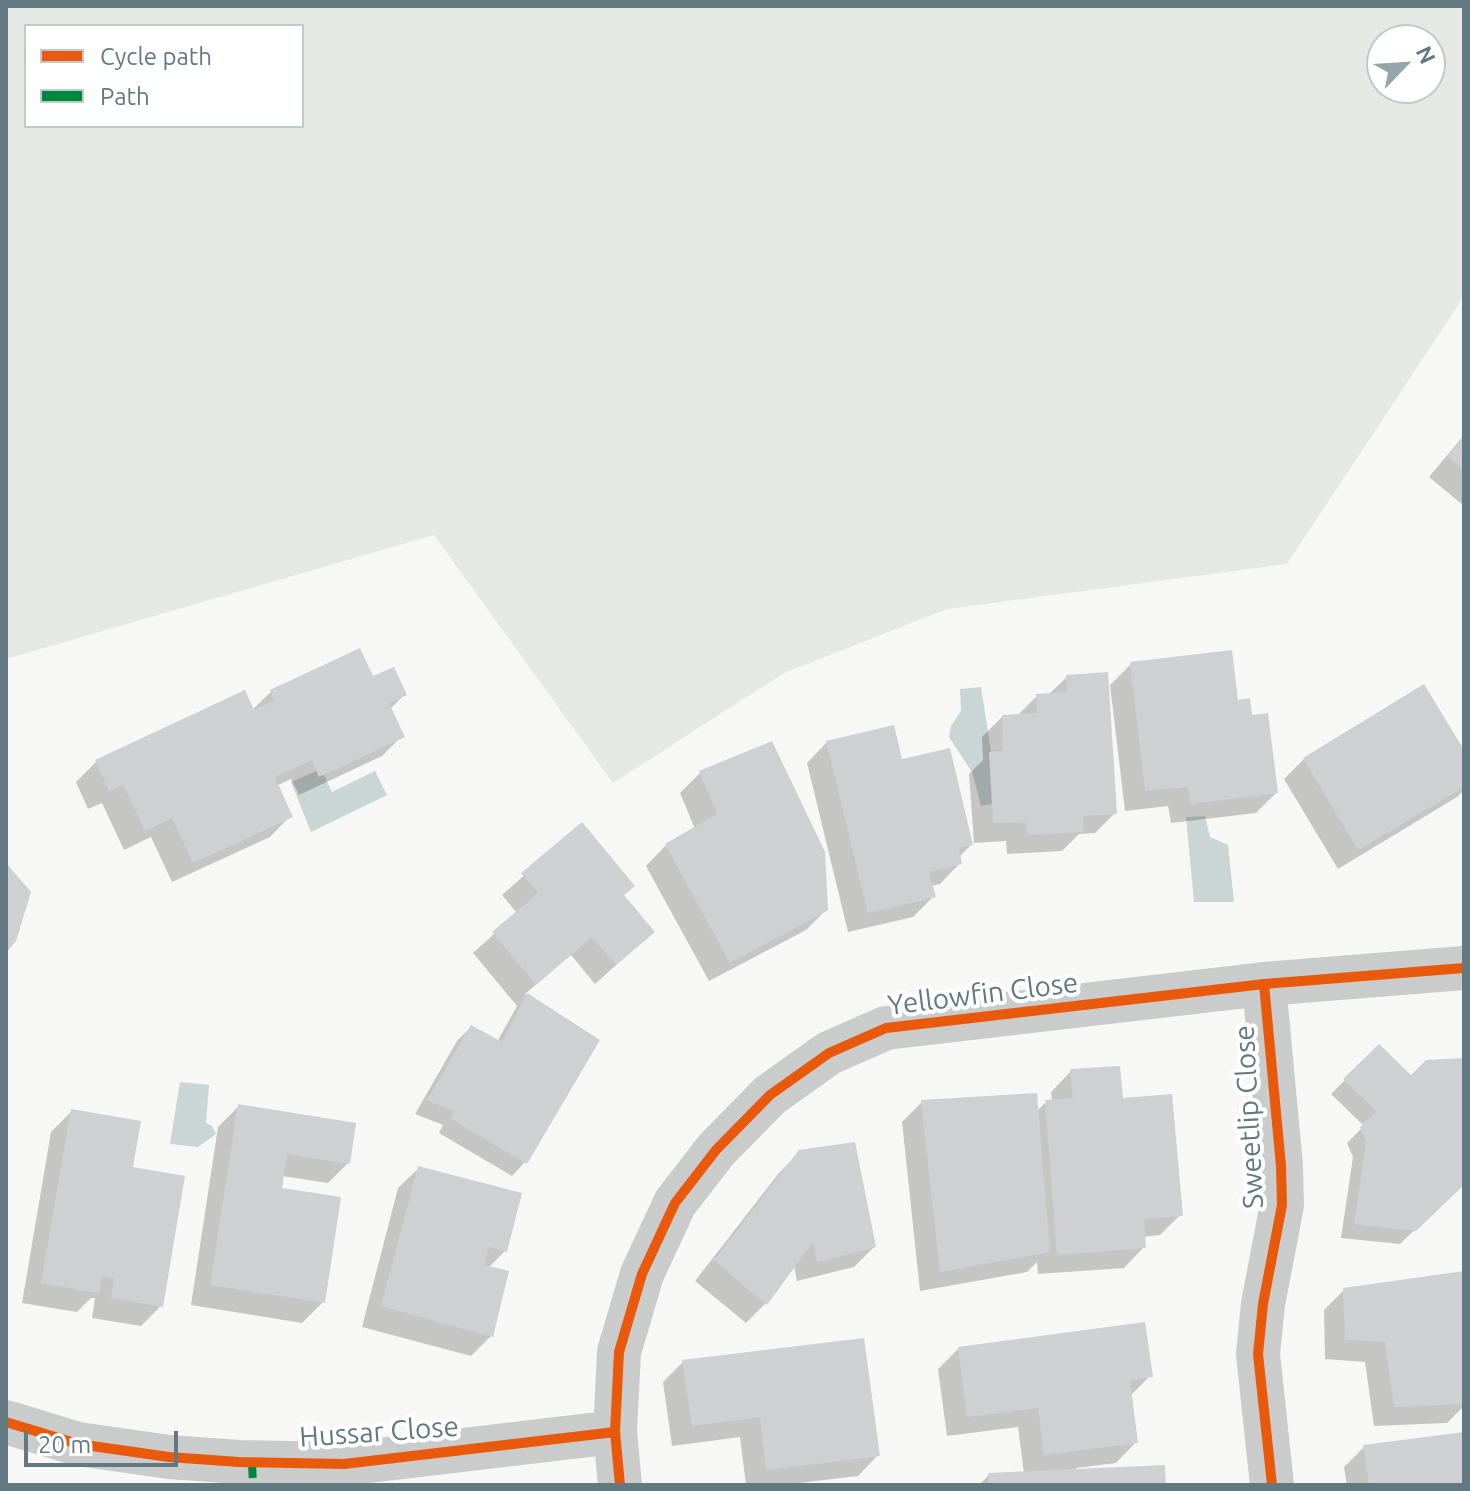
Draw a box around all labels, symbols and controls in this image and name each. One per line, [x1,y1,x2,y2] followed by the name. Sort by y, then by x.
[24,24,304,128] legend
[1366,24,1446,104] north arrow
[1412,42,1441,67] text: N
[100,43,212,70] text: Cycle path
[100,83,150,110] text: Path
[886,966,1080,1022] street label: Yellowfin Close
[1227,1024,1271,1210] street label: Sweetlip Close
[298,1410,460,1454] street label: Hussar Close
[28,1415,182,1465] scale bar
[38,1431,91,1458] text: 20 m

